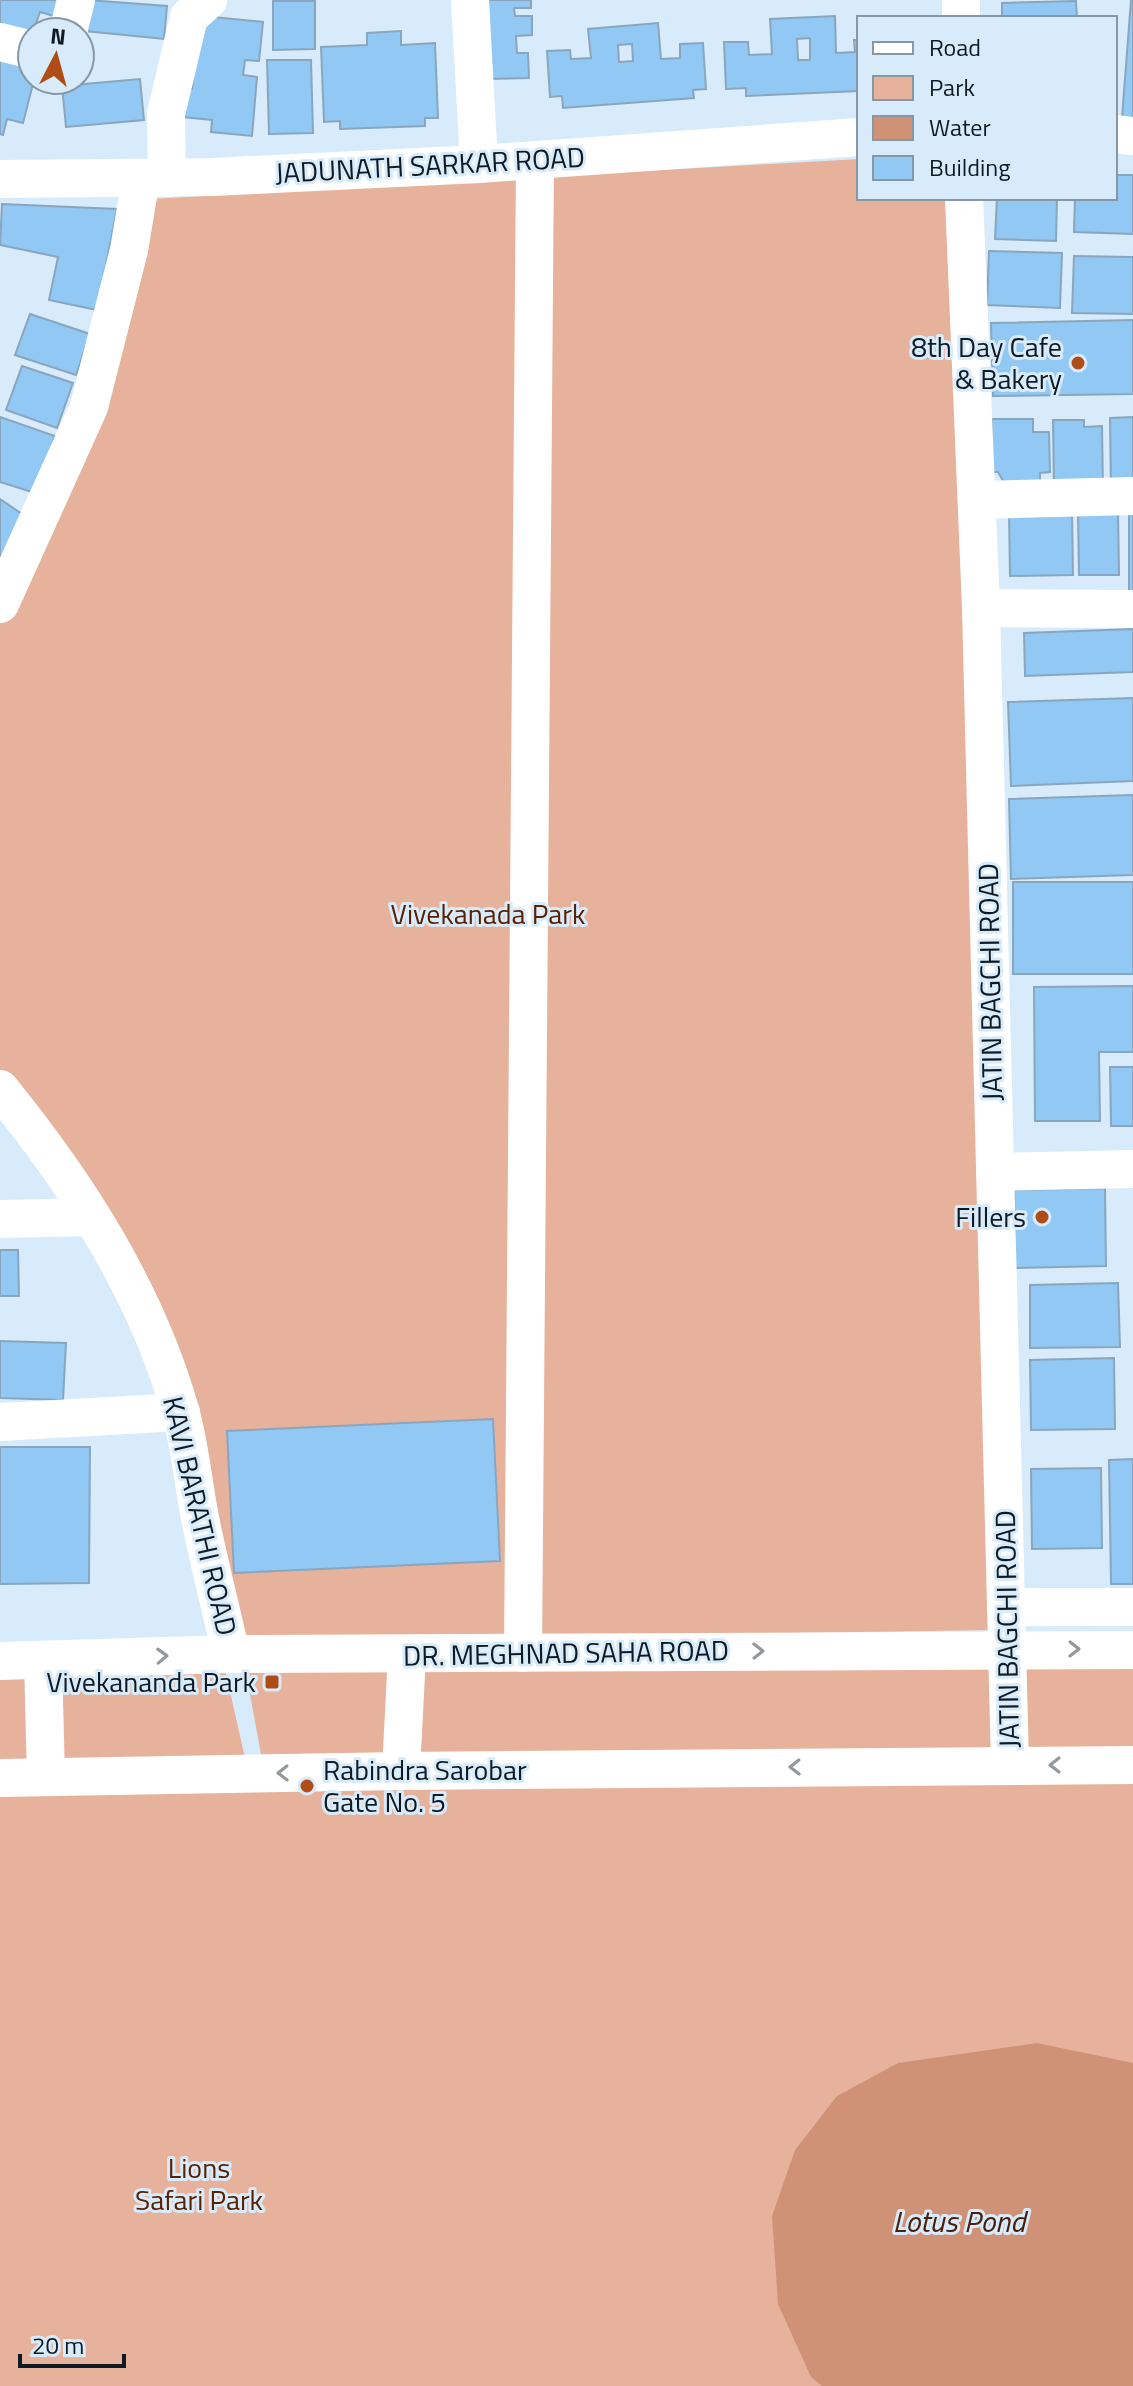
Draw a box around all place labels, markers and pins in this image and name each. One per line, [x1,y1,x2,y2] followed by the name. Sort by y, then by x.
[911,325,1062,400] place label: 8th Day Cafe & Bakery
[1069,354,1087,372] marker: 8th Day Cafe & Bakery
[955,1195,1026,1238] place label: Fillers
[1033,1208,1051,1226] marker: Fillers
[46,1660,256,1703] place label: Vivekananda Park
[263,1673,281,1691] marker: Vivekananda Park
[323,1748,527,1823] place label: Rabindra Sarobar Gate No. 5
[298,1777,316,1795] marker: Rabindra Sarobar Gate No. 5

